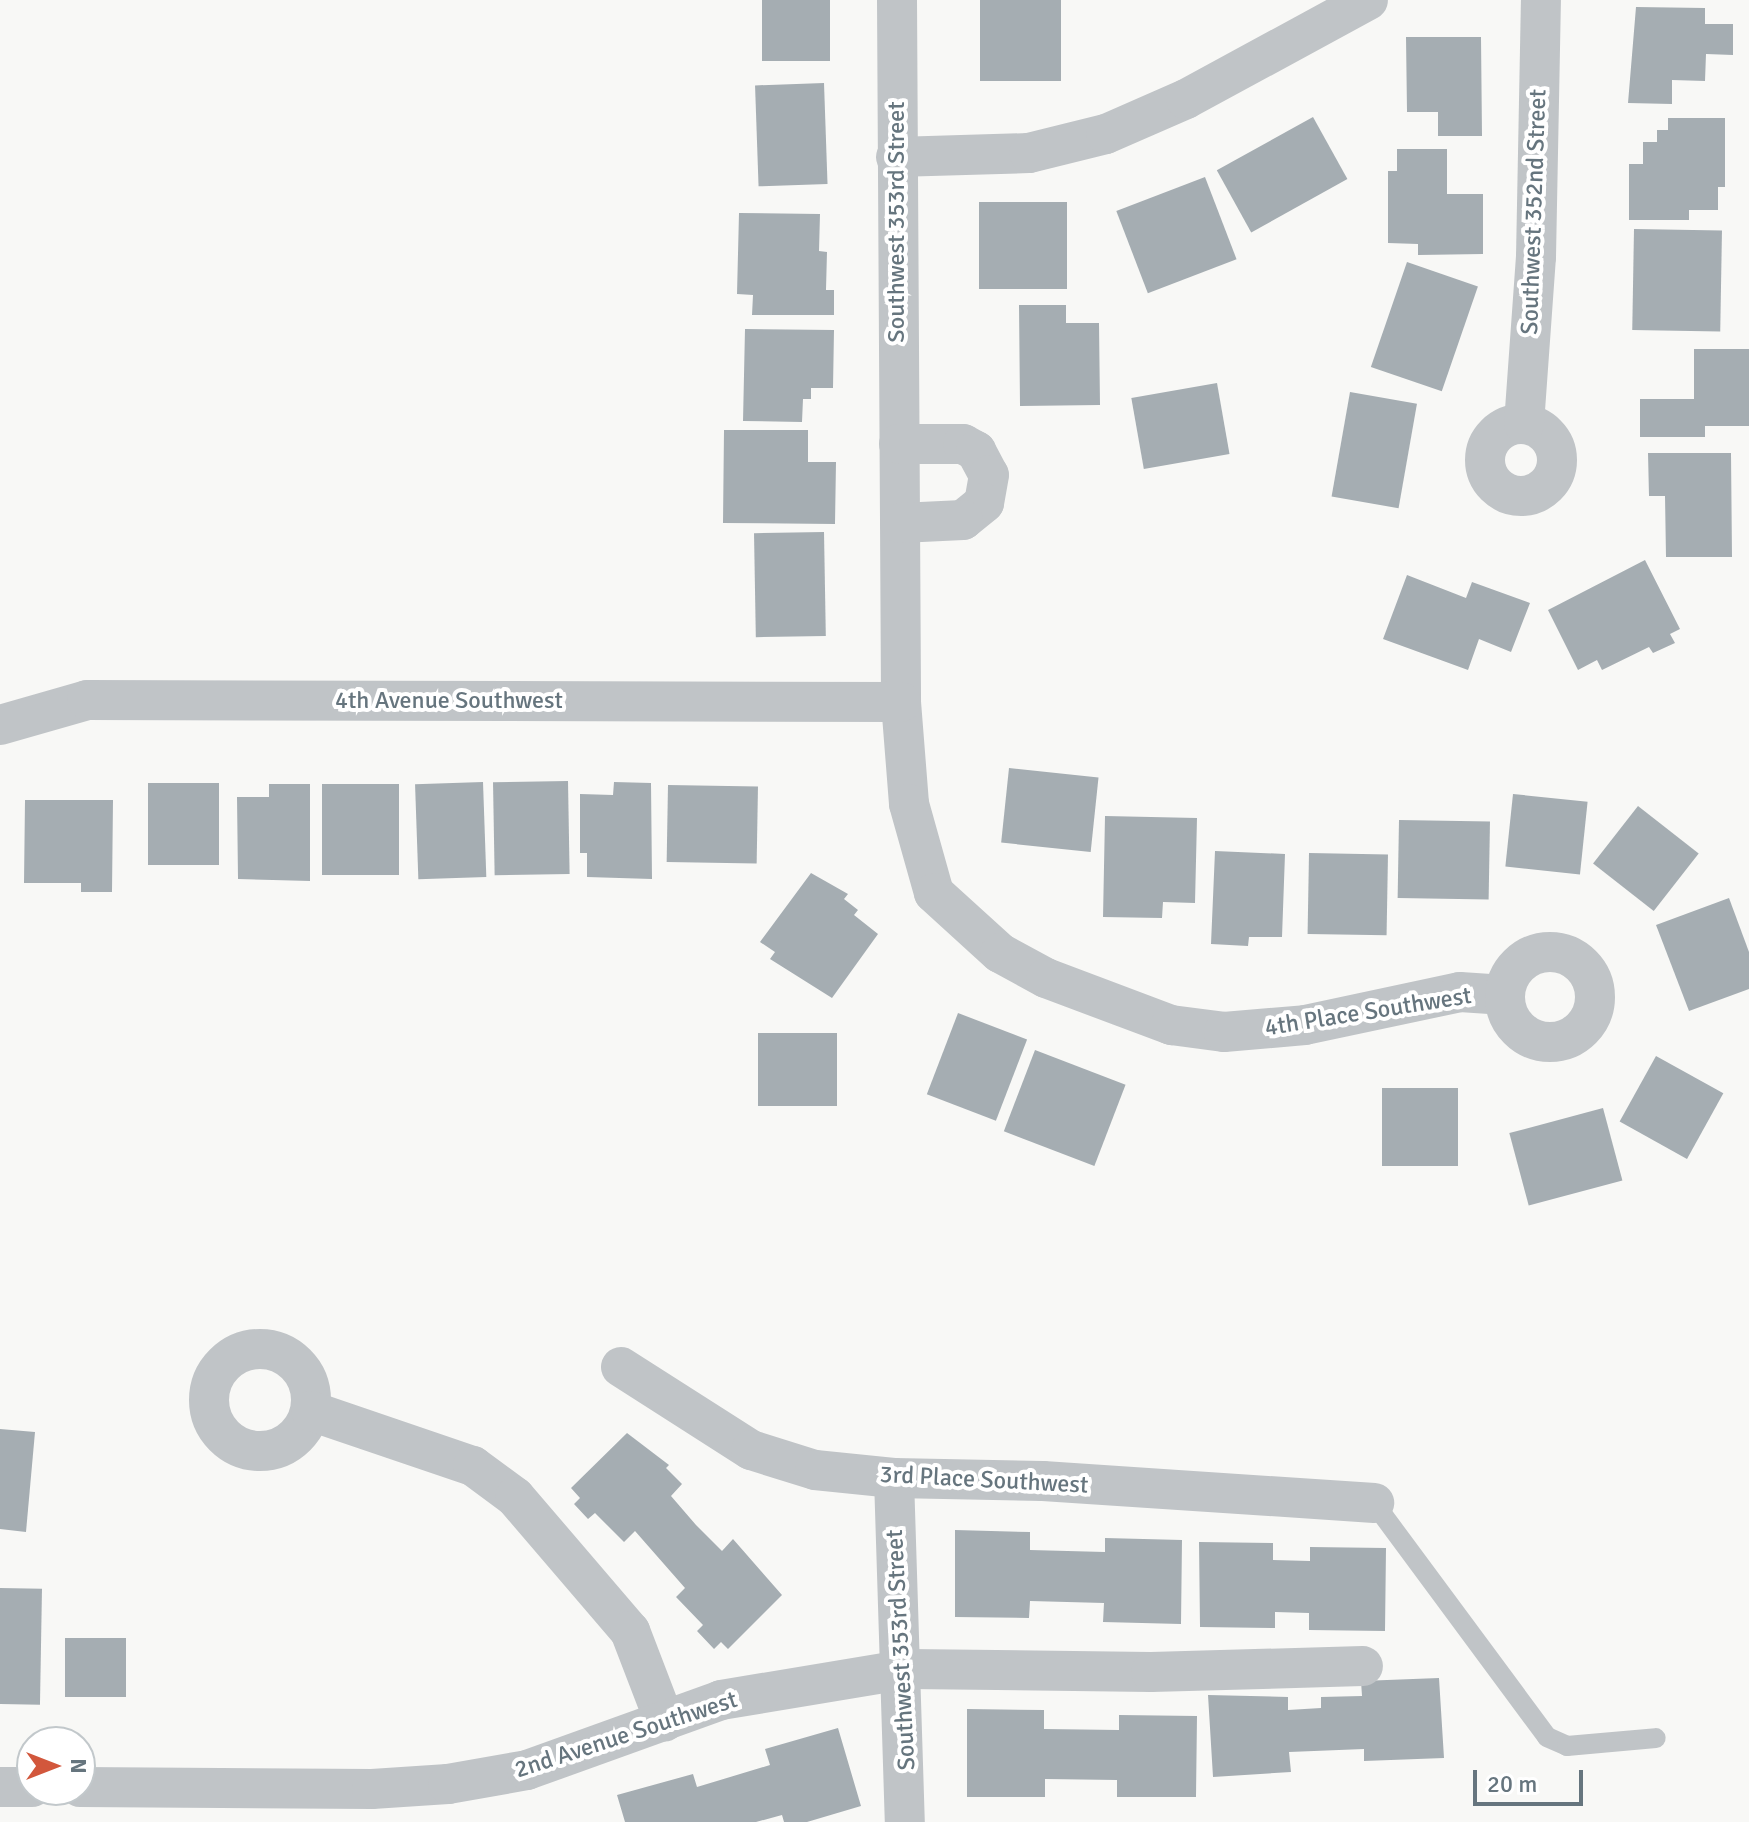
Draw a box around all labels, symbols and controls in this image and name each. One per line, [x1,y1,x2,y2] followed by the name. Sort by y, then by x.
[1515,89,1553,335] street label: Southwest 352nd Street
[883,101,911,343] street label: Southwest 353rd Street
[335,687,563,715] street label: 4th Avenue Southwest
[1263,981,1473,1043] street label: 4th Place Southwest
[879,1460,1089,1500] street label: 3rd Place Southwest
[880,1529,922,1771] street label: Southwest 353rd Street
[511,1685,741,1785] street label: 2nd Avenue Southwest
[16,1726,96,1806] north arrow
[1477,1754,1587,1804] scale bar
[65,1758,92,1774] text: N
[1487,1769,1537,1799] text: 20 m

